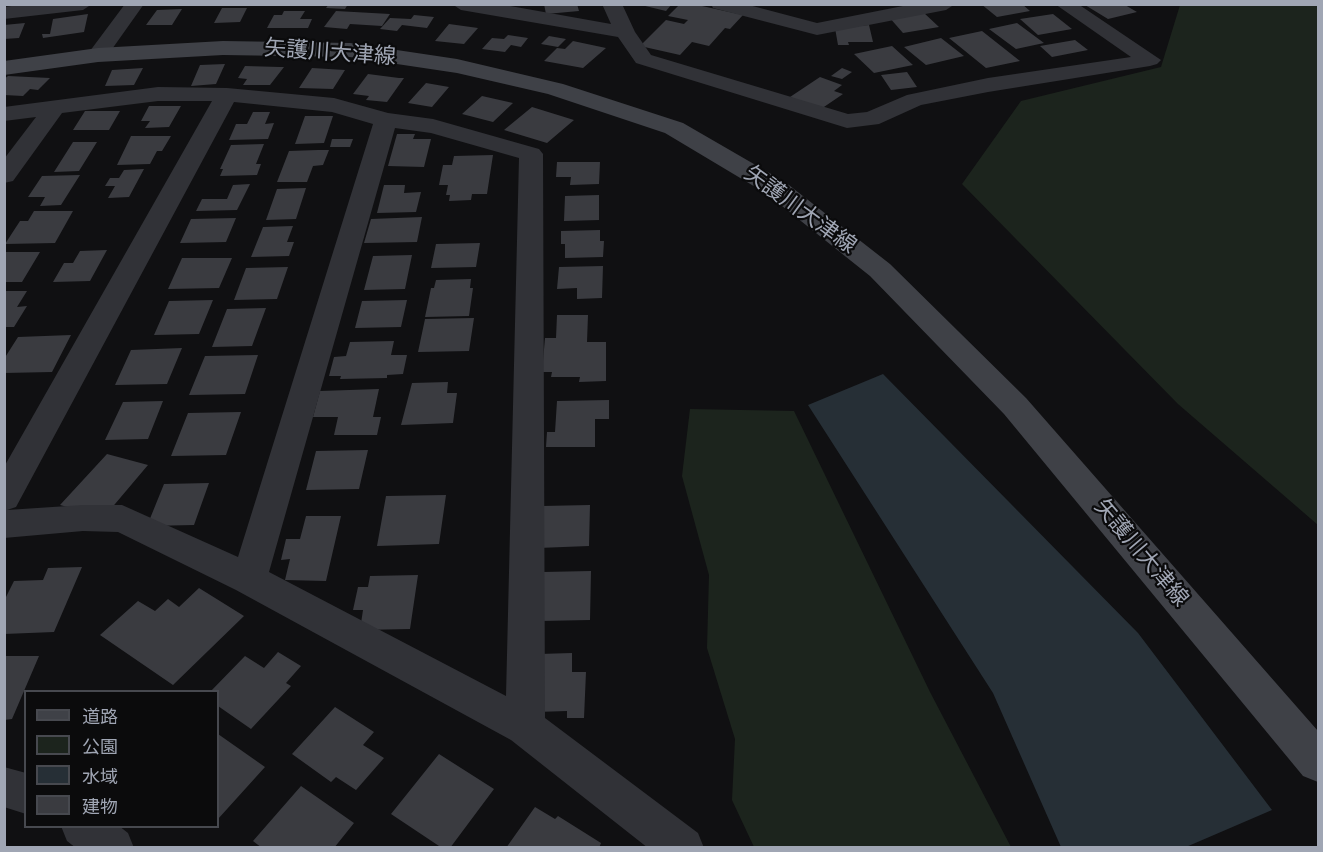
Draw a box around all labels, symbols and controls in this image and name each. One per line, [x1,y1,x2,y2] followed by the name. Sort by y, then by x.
[263,35,397,71] street label: 矢護川大津線
[739,161,861,259] street label: 矢護川大津線
[1088,494,1194,612] street label: 矢護川大津線
[24,690,219,828] legend
[82,705,118,728] text: 道路
[82,735,118,758] text: 公園
[82,765,118,788] text: 水域
[82,795,118,818] text: 建物

